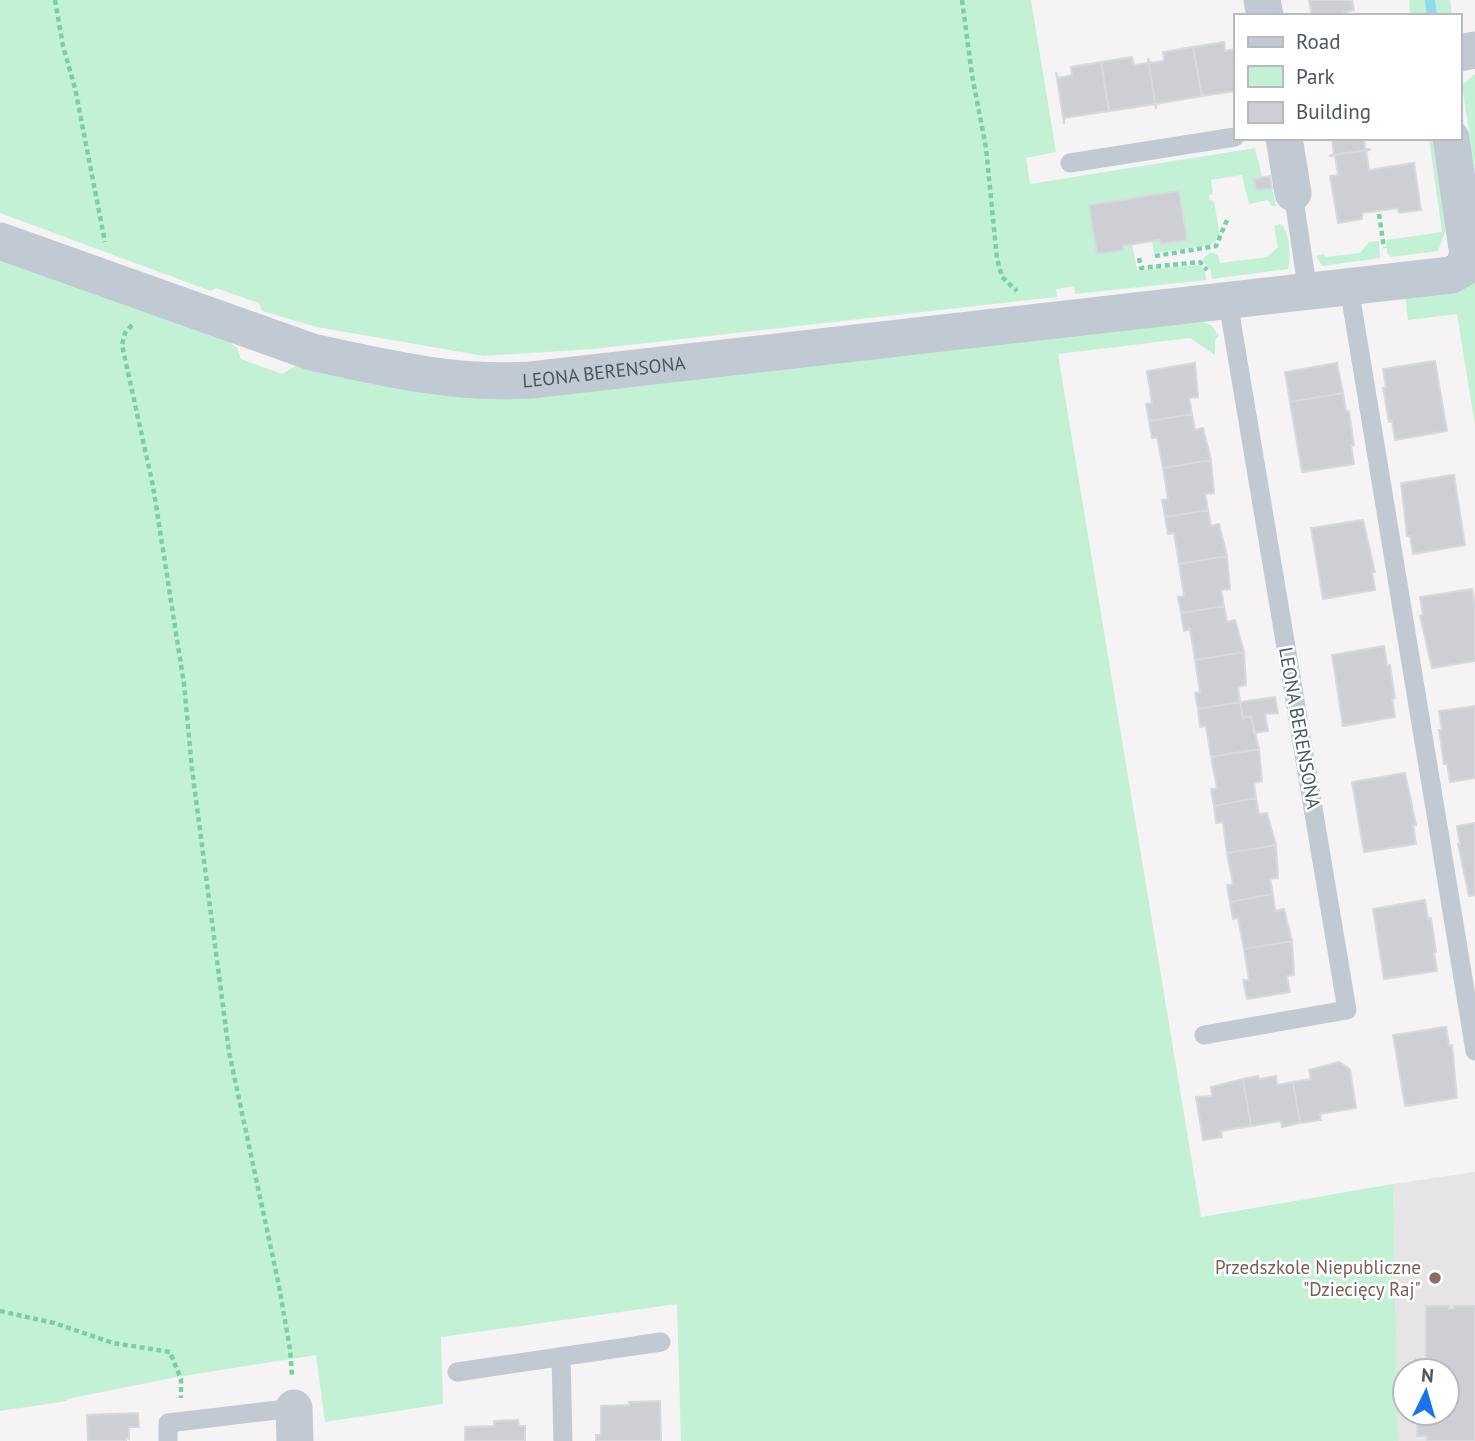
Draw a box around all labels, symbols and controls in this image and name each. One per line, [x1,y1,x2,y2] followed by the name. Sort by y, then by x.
[1234,14,1461,140] legend
[1296,28,1340,55] text: Road
[1296,63,1335,90] text: Park
[1296,98,1371,125] text: Building
[522,350,687,392] street label: LEONA BERENSONA
[1274,645,1326,811] street label: LEONA BERENSONA
[1215,1255,1421,1301] place label: Przedszkole Niepubliczne "Dziecięcy Raj"
[1427,1270,1443,1286] marker: Przedszkole Niepubliczne "Dziecięcy Raj"
[1391,1357,1461,1427] north arrow
[1420,1363,1435,1388] text: N

